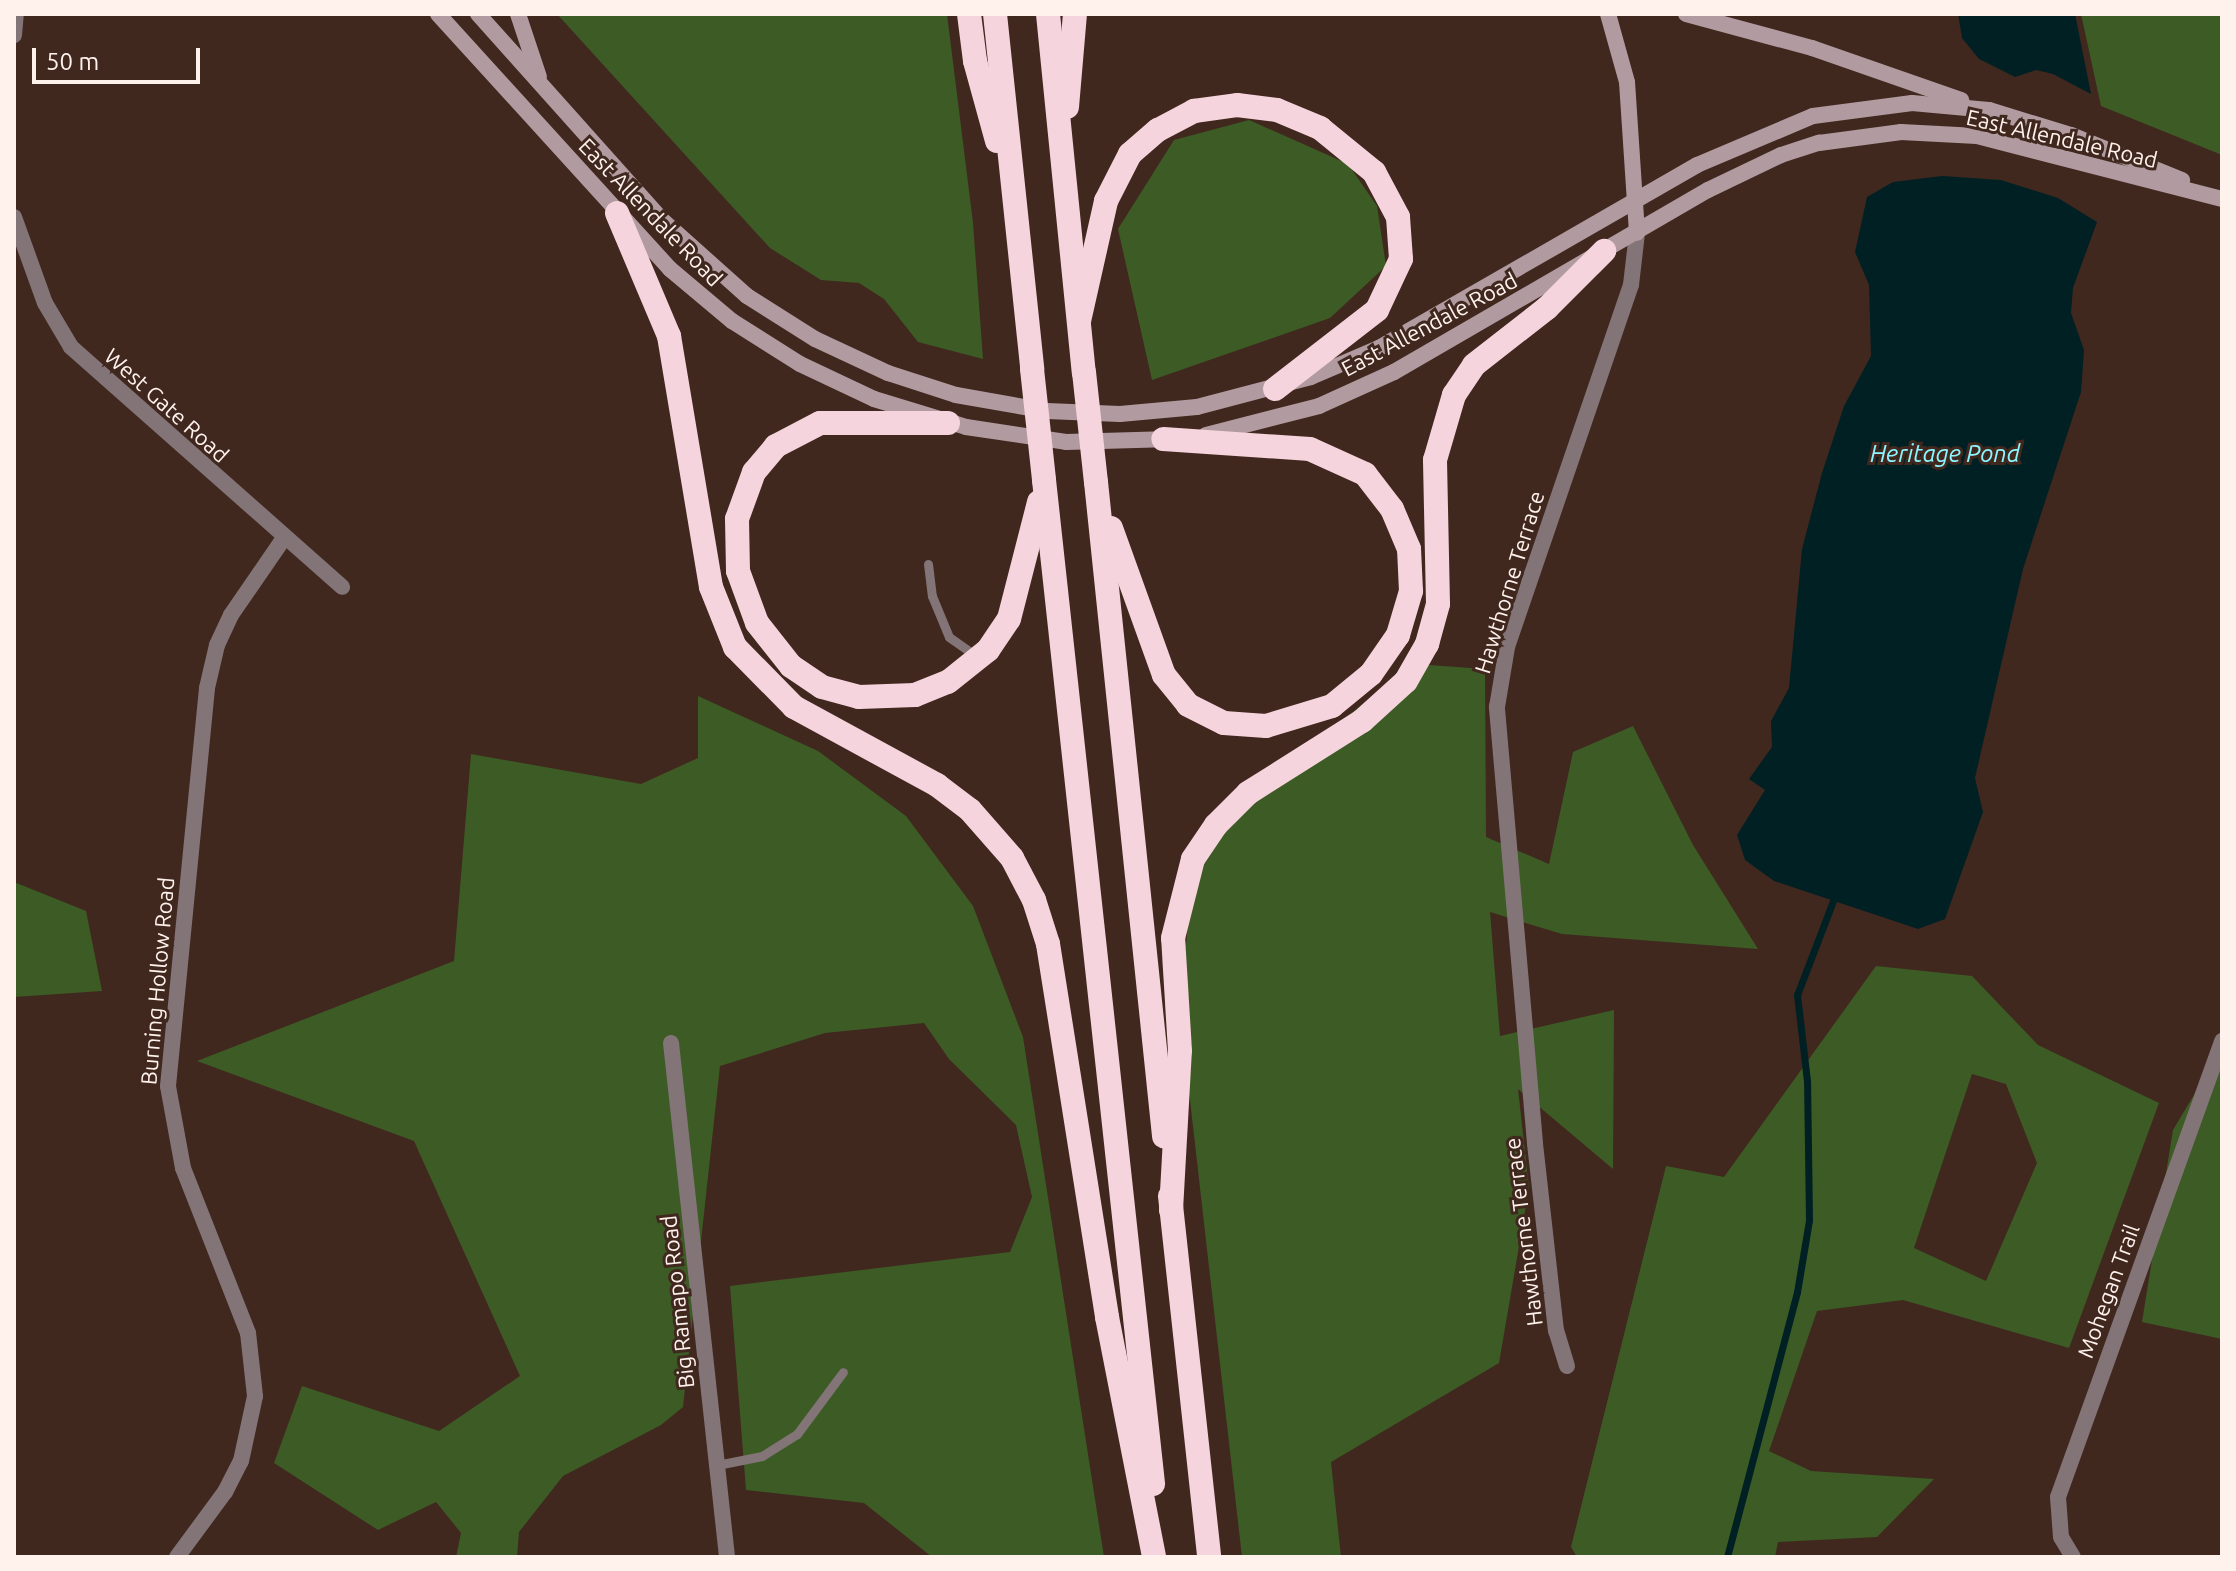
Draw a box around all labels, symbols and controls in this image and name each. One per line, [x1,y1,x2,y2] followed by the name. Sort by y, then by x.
[36,32,204,82] scale bar
[46,48,99,75] text: 50 m
[1964,103,2160,173] street label: East Allendale Road
[574,133,728,291] street label: East Allendale Road
[1337,267,1521,381] street label: East Allendale Road
[100,342,234,468] street label: West Gate Road
[1870,440,2020,468] water label: Heritage Pond
[1469,488,1549,676] street label: Hawthorne Terrace
[135,876,179,1086] street label: Burning Hollow Road
[1498,1136,1548,1328] street label: Hawthorne Terrace
[655,1214,699,1390] street label: Big Ramapo Road
[2072,1220,2144,1362] street label: Mohegan Trail

